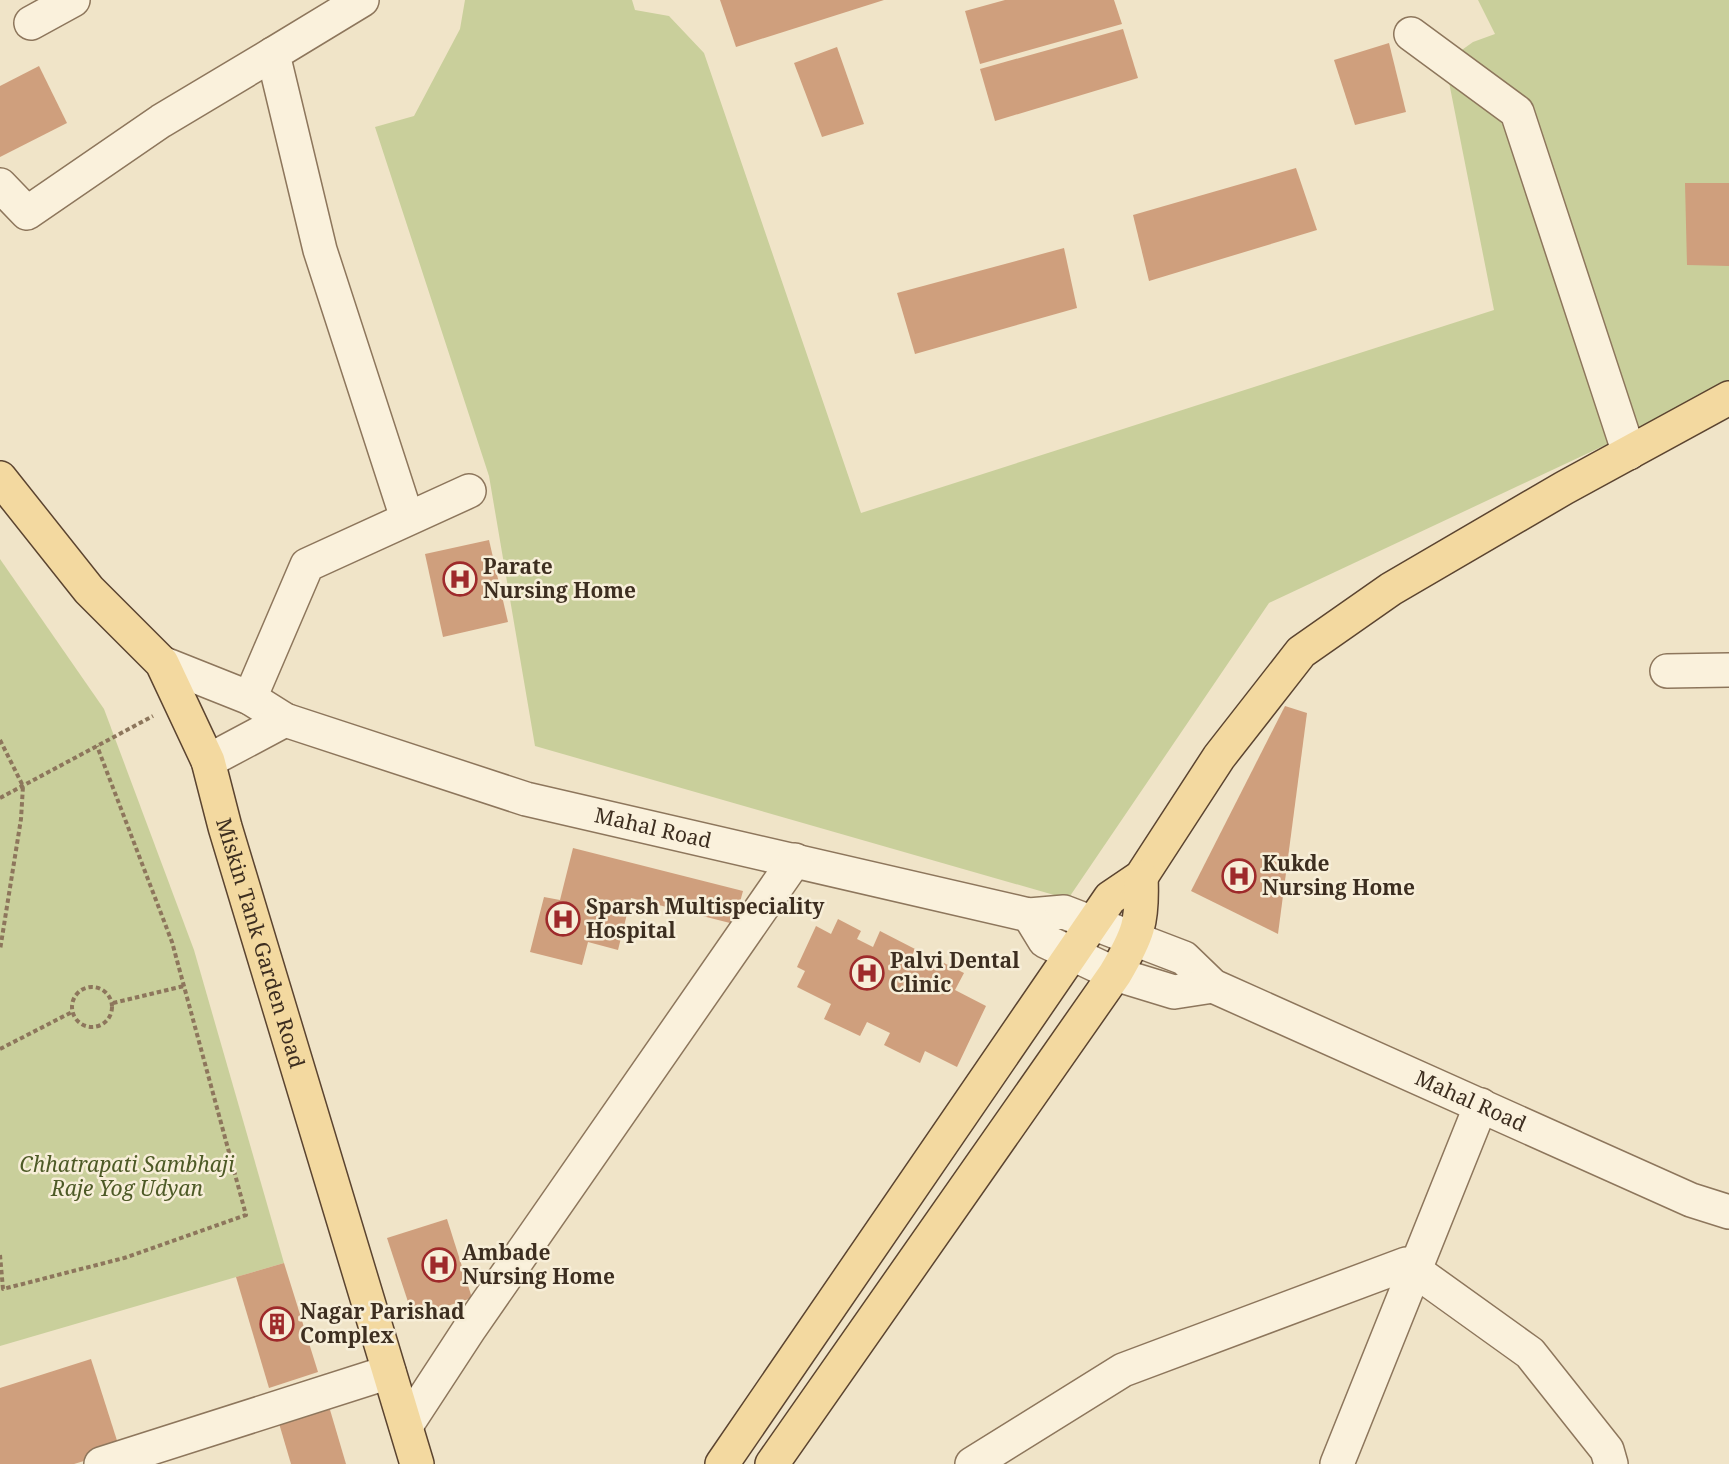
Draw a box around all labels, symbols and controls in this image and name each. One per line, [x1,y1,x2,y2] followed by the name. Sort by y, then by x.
[483,552,636,604] place label: Parate Nursing Home
[442,561,478,597] hospital icon: Parate Nursing Home
[592,800,715,854] street label: Mahal Road
[210,814,312,1071] street label: Miskin Tank Garden Road
[1262,849,1415,901] place label: Kukde Nursing Home
[1221,858,1257,894] hospital icon: Kukde Nursing Home
[586,892,825,944] place label: Sparsh Multispeciality Hospital
[545,901,581,937] hospital icon: Sparsh Multispeciality Hospital
[890,946,1020,998] place label: Palvi Dental Clinic
[849,955,885,991] hospital icon: Palvi Dental Clinic
[1411,1063,1531,1138] street label: Mahal Road
[19,1150,235,1202] park label: Chhatrapati Sambhaji Raje Yog Udyan
[462,1238,615,1290] place label: Ambade Nursing Home
[421,1247,457,1283] hospital icon: Ambade Nursing Home
[300,1297,465,1349] place label: Nagar Parishad Complex
[259,1306,295,1342] building icon: Nagar Parishad Complex

